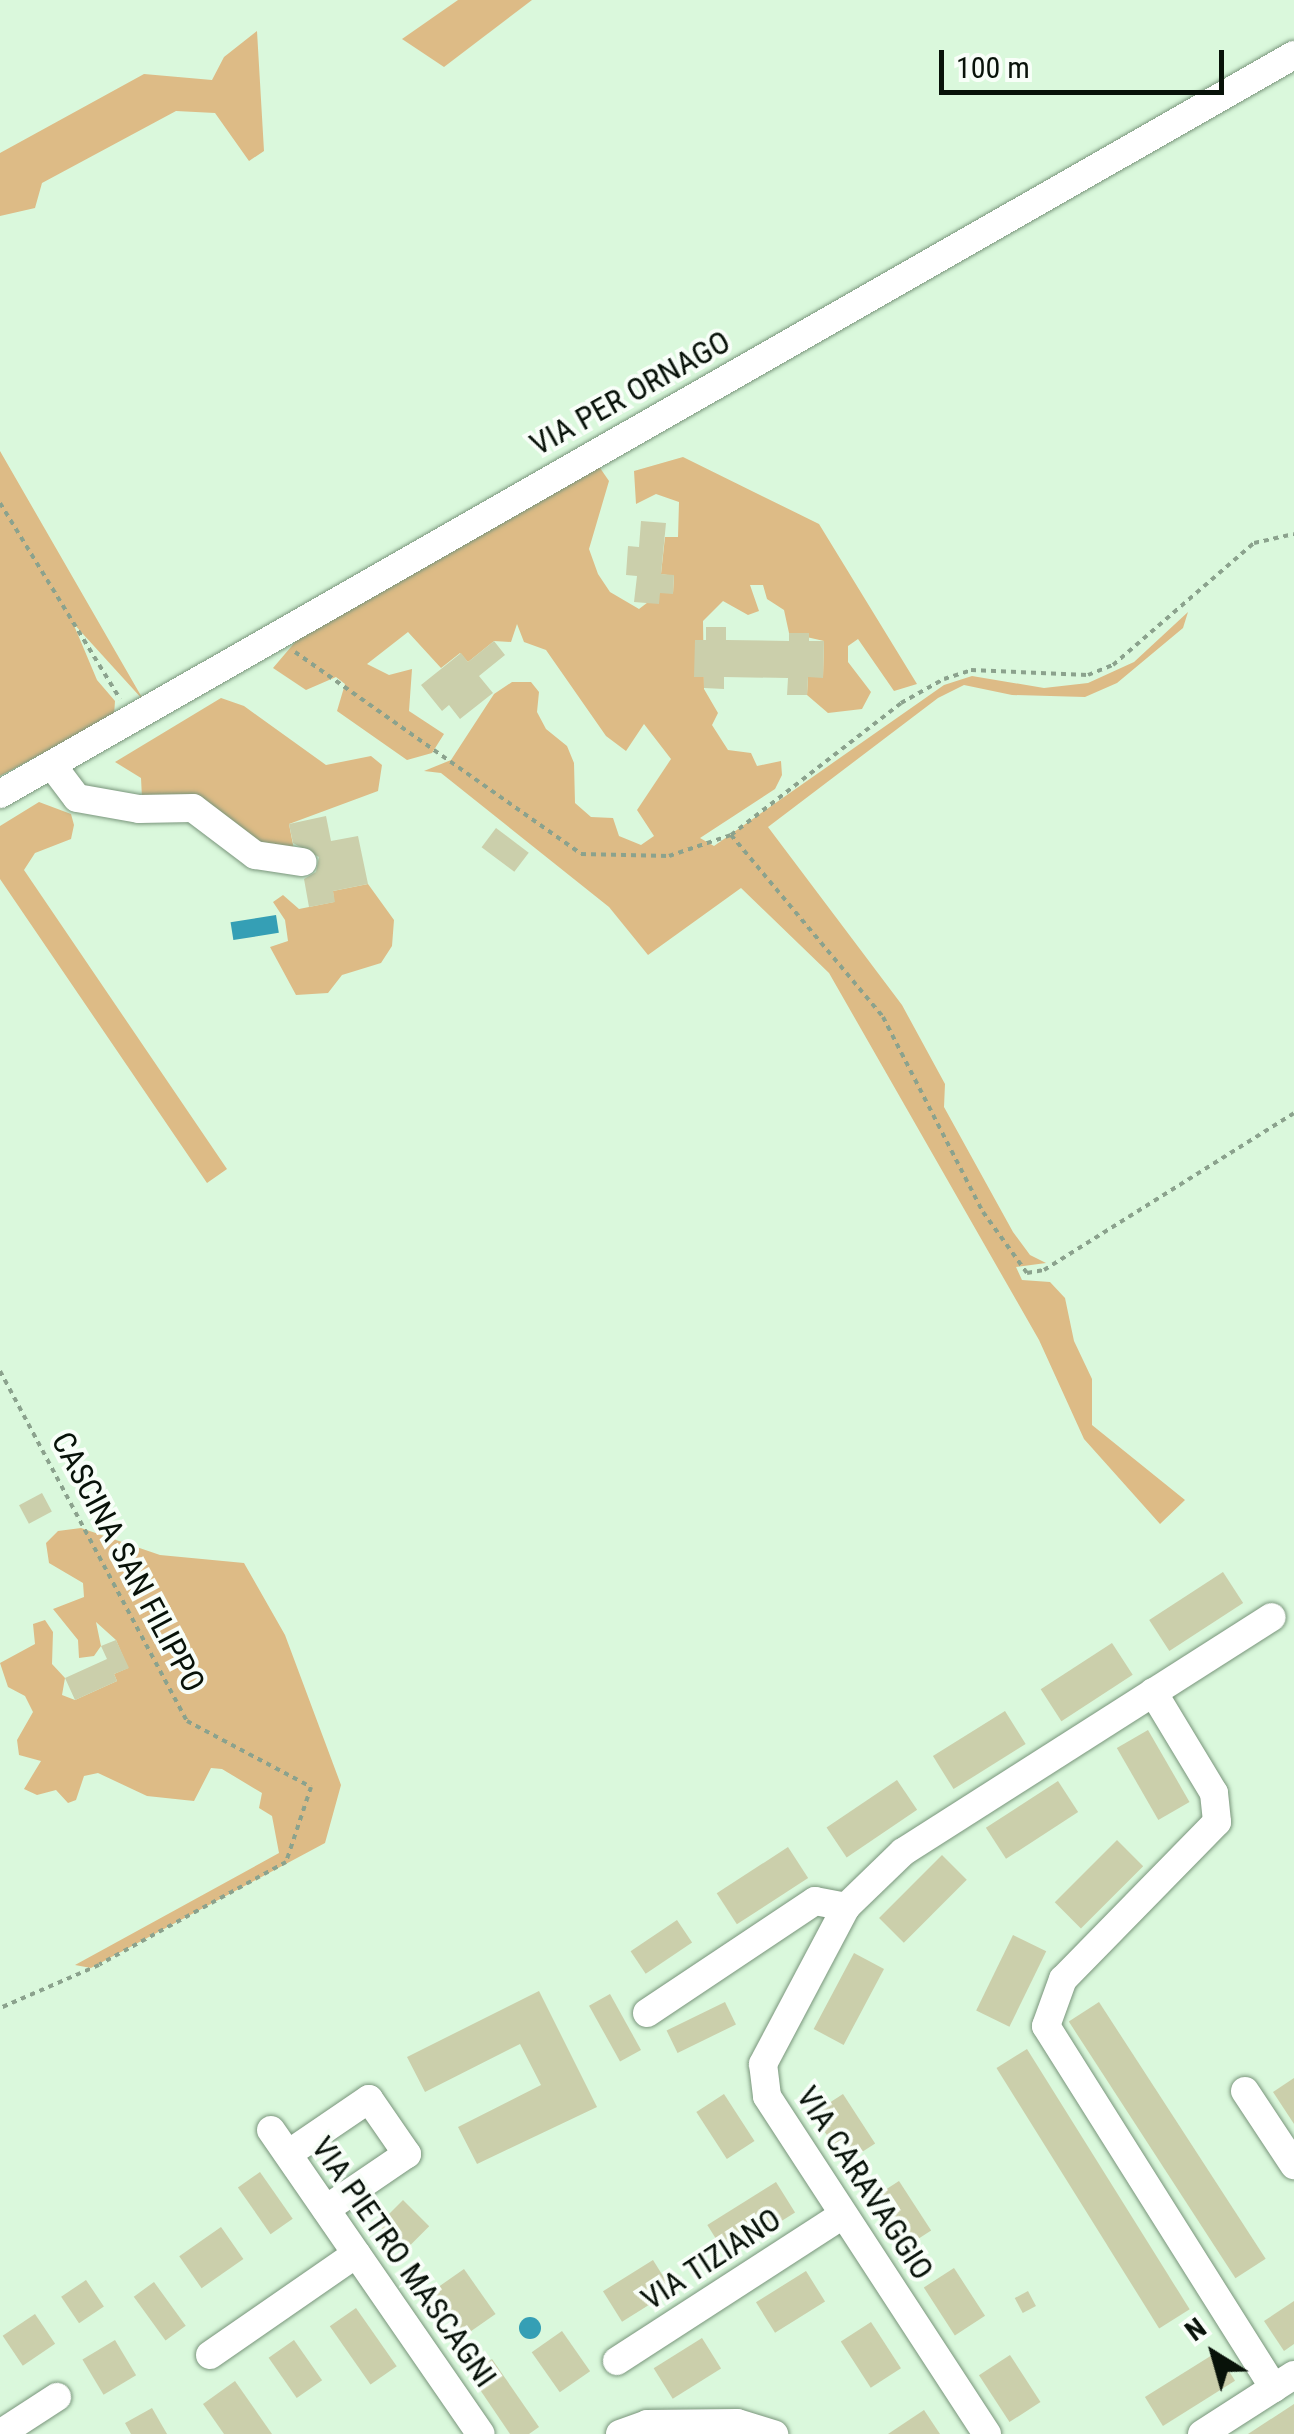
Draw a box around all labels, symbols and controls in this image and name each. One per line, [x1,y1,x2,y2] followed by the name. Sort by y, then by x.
[944,30,1229,92] scale bar
[956,50,1030,85] text: 100 m
[523,322,737,464] street label: VIA PER ORNAGO
[43,1426,213,1698] street label: CASCINA SAN FILIPPO
[788,2079,942,2287] street label: VIA CARAVAGGIO
[303,2129,505,2395] street label: VIA PIETRO MASCAGNI
[634,2200,788,2318] street label: VIA TIZIANO
[1164,2304,1264,2404] north arrow
[1179,2311,1212,2348] text: N

